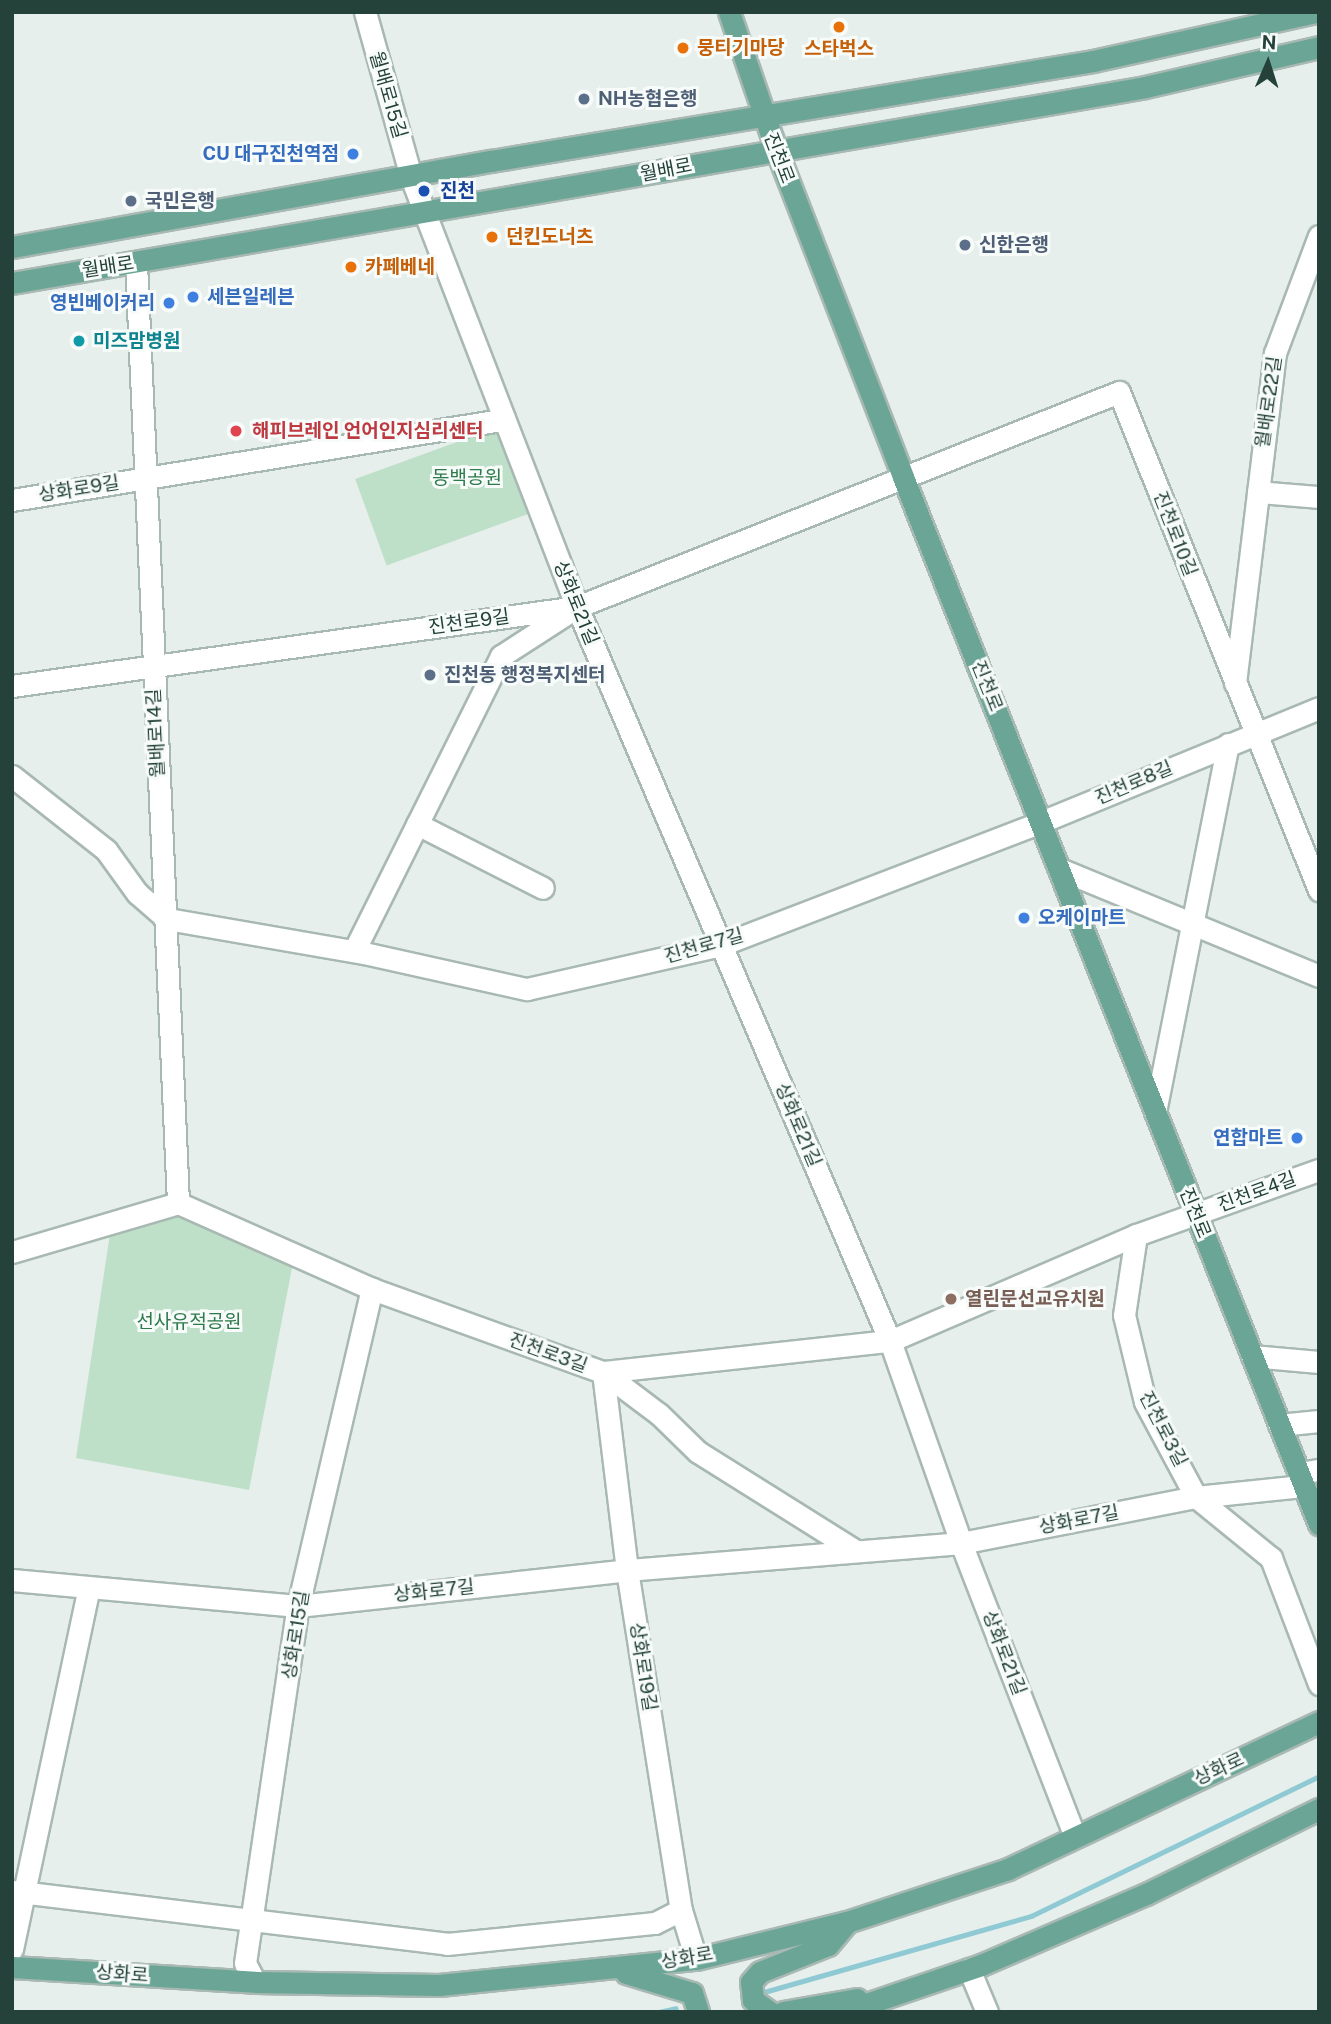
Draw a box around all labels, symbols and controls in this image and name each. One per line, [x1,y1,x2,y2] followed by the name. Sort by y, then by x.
[831,19,847,35] marker: 스타벅스
[1233,28,1303,98] north arrow
[1261,31,1277,53] text: N
[697,37,784,59] place label: 뭉티기마당
[804,38,874,60] place label: 스타벅스
[675,40,691,56] marker: 뭉티기마당
[365,49,411,141] street label: 월배로15길
[598,88,697,110] place label: NH농협은행
[576,91,592,107] marker: NH농협은행
[759,129,799,187] street label: 진천로
[202,143,339,165] place label: CU 대구진천역점
[345,146,361,162] marker: CU 대구진천역점
[638,154,694,186] street label: 월배로
[440,180,475,202] place label: 진천
[414,181,434,201] marker: 진천
[145,190,215,212] place label: 국민은행
[123,193,139,209] marker: 국민은행
[506,226,593,248] place label: 던킨도너츠
[484,229,500,245] marker: 던킨도너츠
[979,234,1049,256] place label: 신한은행
[957,237,973,253] marker: 신한은행
[80,252,136,282] street label: 월배로
[365,256,435,278] place label: 카페베네
[343,259,359,275] marker: 카페베네
[207,286,294,308] place label: 세븐일레븐
[185,289,201,305] marker: 세븐일레븐
[50,292,155,314] place label: 영빈베이커리
[161,295,177,311] marker: 영빈베이커리
[93,330,180,352] place label: 미즈맘병원
[71,333,87,349] marker: 미즈맘병원
[1251,355,1287,449] street label: 월배로22길
[252,420,484,442] place label: 해피브레인 언어인지심리센터
[226,421,246,441] marker: 해피브레인 언어인지심리센터
[432,467,502,489] park label: 동백공원
[37,471,121,507] street label: 상화로9길
[1148,488,1202,580] street label: 진천로10길
[549,557,603,649] street label: 상화로21길
[427,605,511,639] street label: 진천로9길
[967,657,1007,715] street label: 진천로
[444,664,606,686] place label: 진천동 행정복지센터
[422,667,438,683] marker: 진천동 행정복지센터
[142,688,170,778] street label: 월배로14길
[1092,756,1176,810] street label: 진천로8길
[1038,907,1125,929] place label: 오케이마트
[1016,910,1032,926] marker: 오케이마트
[662,924,746,968] street label: 진천로7길
[770,1080,826,1170] street label: 상화로21길
[1213,1127,1283,1149] place label: 연합마트
[1289,1130,1305,1146] marker: 연합마트
[1215,1167,1299,1217] street label: 진천로4길
[1175,1184,1215,1242] street label: 진천로
[965,1288,1105,1310] place label: 열린문선교유치원
[943,1291,959,1307] marker: 열린문선교유치원
[137,1311,241,1333] park label: 선사유적공원
[506,1328,590,1378] street label: 진천로3길
[1134,1387,1192,1471] street label: 진천로3길
[1037,1501,1121,1539] street label: 상화로7길
[392,1575,476,1607] street label: 상화로7길
[278,1589,314,1681] street label: 상화로15길
[977,1607,1031,1699] street label: 상화로21길
[625,1621,661,1713] street label: 상화로19길
[1190,1748,1248,1790] street label: 상화로
[659,1942,715,1974] street label: 상화로
[95,1961,149,1987] street label: 상화로

